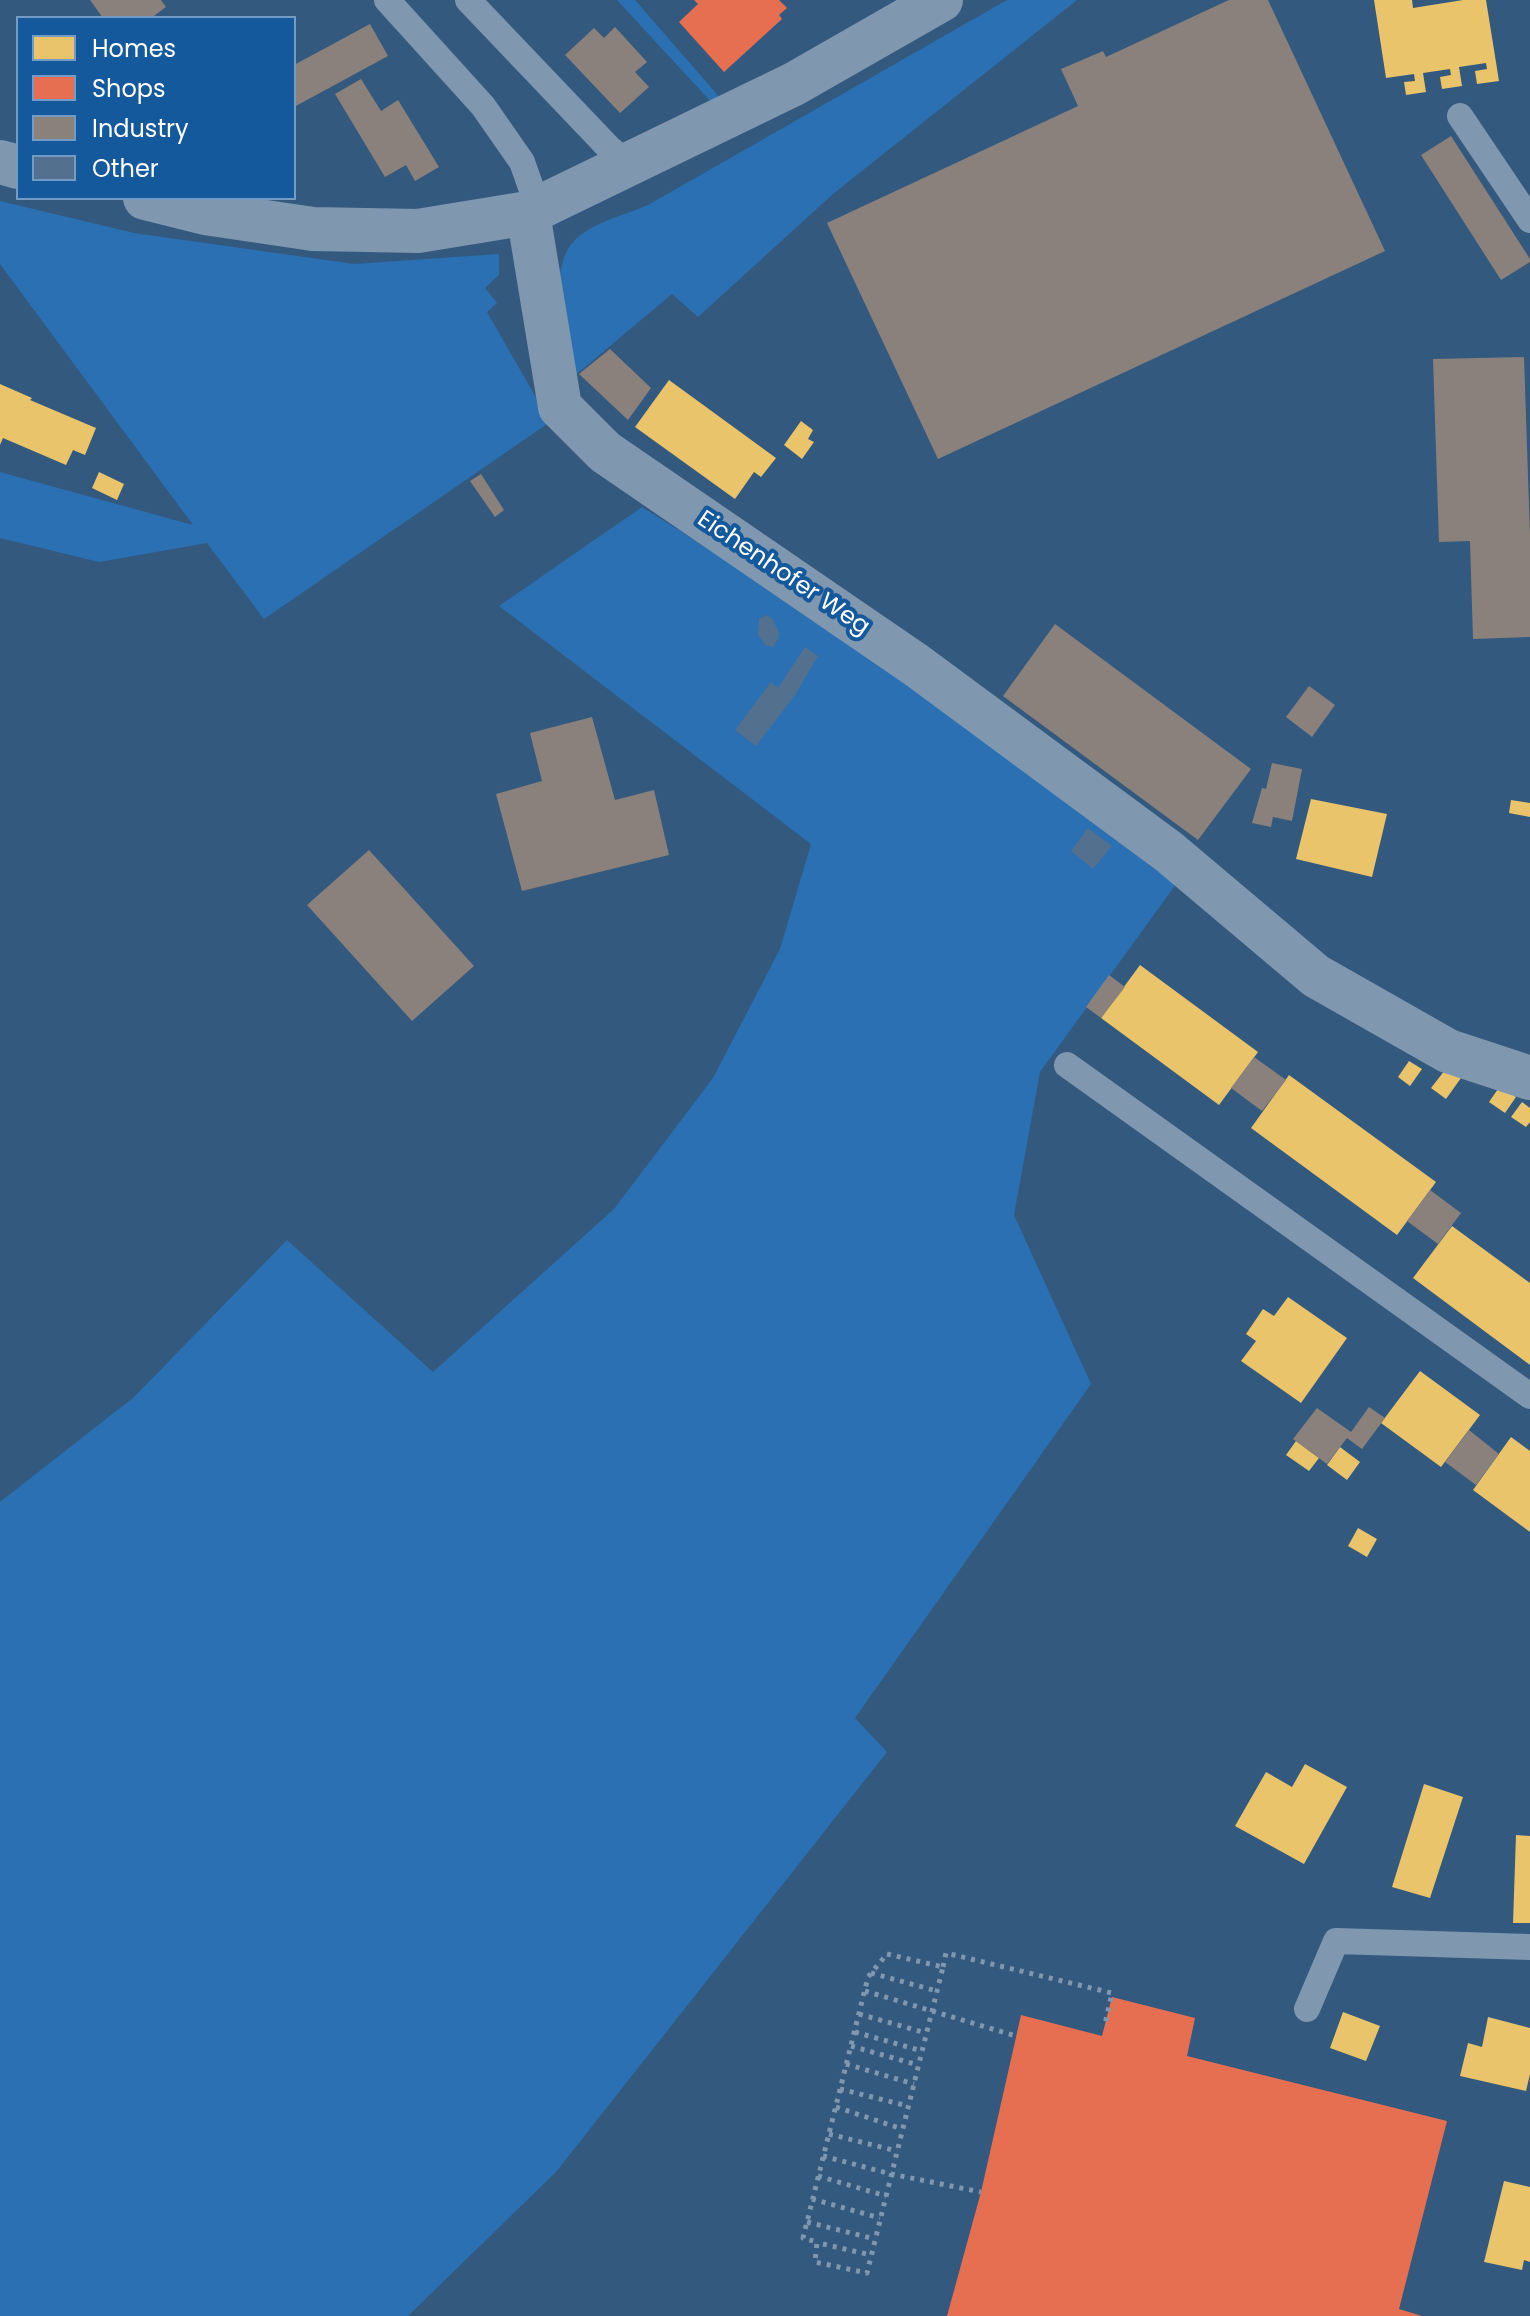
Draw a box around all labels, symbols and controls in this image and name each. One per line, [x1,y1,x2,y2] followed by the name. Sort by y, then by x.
[16,16,296,200] legend
[92,32,176,65] text: Homes
[92,72,166,105] text: Shops
[92,112,189,145] text: Industry
[92,152,159,185] text: Other
[691,506,875,642] street label: Eichenhofer Weg

